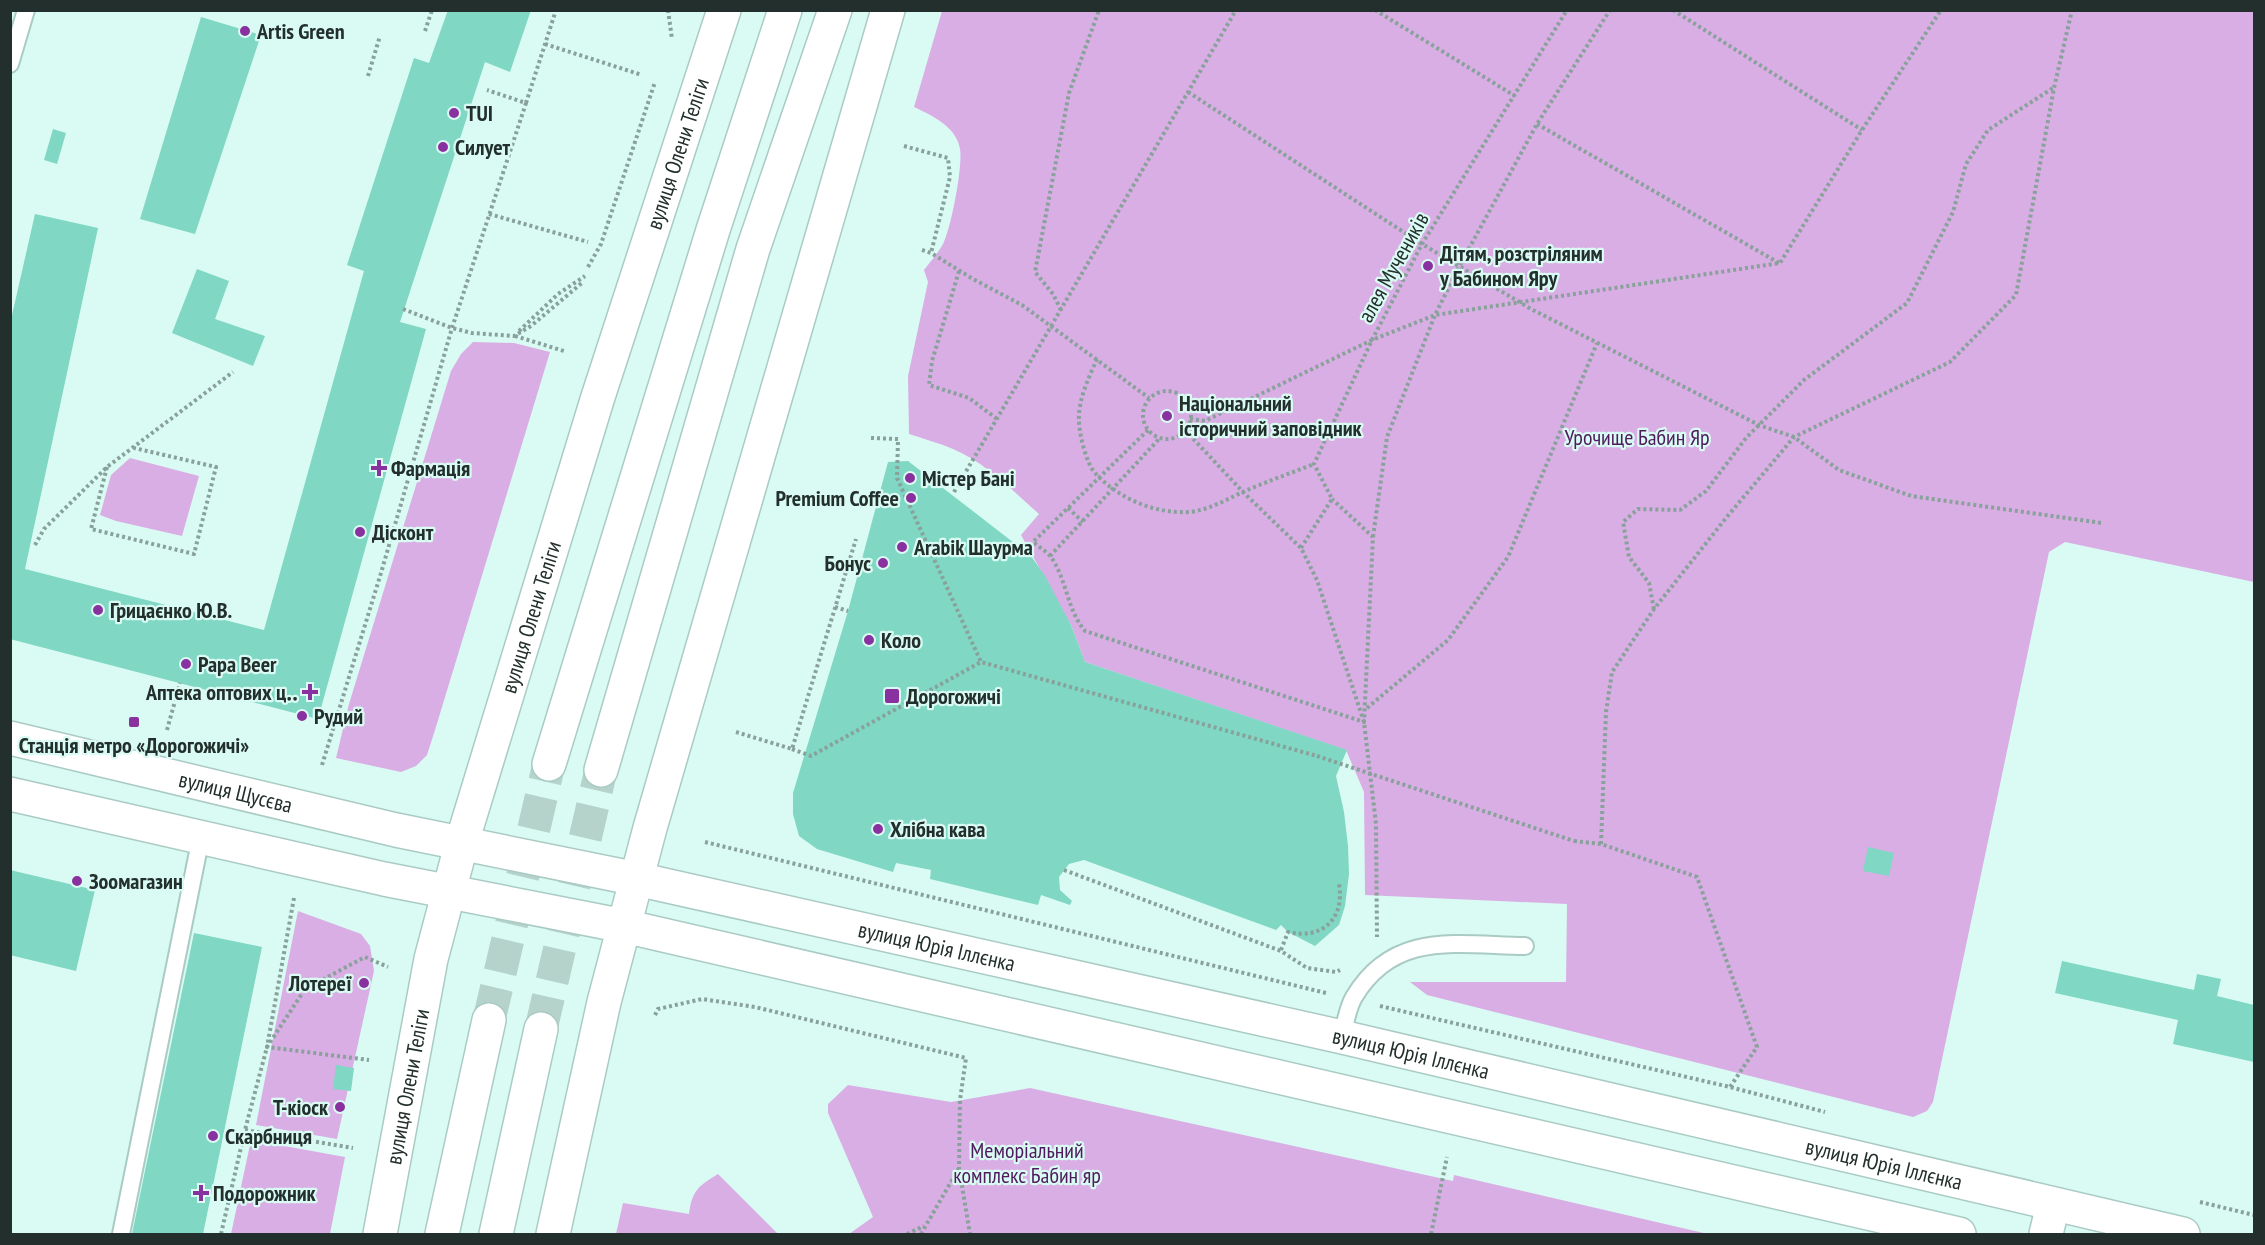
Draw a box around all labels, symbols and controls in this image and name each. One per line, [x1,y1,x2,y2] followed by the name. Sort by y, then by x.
[256,17,345,45] place label: Artis Green
[238,24,252,38] marker: Artis Green
[640,74,715,233] street label: вулиця Олени Теліги
[466,99,493,127] place label: TUI
[447,106,461,120] marker: TUI
[455,133,511,161] place label: Силует
[436,140,450,154] marker: Силует
[1351,207,1435,327] street label: алея Мучеників
[1439,239,1603,292] place label: Дітям, розстріляним у Бабином Яру
[1421,259,1435,273] marker: Дітям, розстріляним у Бабином Яру
[1179,389,1363,442] place label: Національний історичний заповідник
[1160,409,1174,423] marker: Національний історичний заповідник
[1564,423,1710,451] park label: Урочище Бабин Яр
[391,454,470,482] place label: Фармація
[372,461,386,475] marker: Фармація
[922,464,1015,492] place label: Містер Бані
[903,471,917,485] marker: Містер Бані
[775,484,899,512] place label: Premium Coffee
[904,491,918,505] marker: Premium Coffee
[372,518,434,546] place label: Дісконт
[353,525,367,539] marker: Дісконт
[913,533,1033,561] place label: Arabik Шаурма
[494,538,567,696] street label: вулиця Олени Теліги
[895,540,909,554] marker: Arabik Шаурма
[825,549,871,577] place label: Бонус
[876,556,890,570] marker: Бонус
[110,596,232,624] place label: Грицаєнко Ю.В.
[91,603,105,617] marker: Грицаєнко Ю.В.
[881,626,921,654] place label: Коло
[862,633,876,647] marker: Коло
[198,650,277,678] place label: Papa Beer
[179,657,193,671] marker: Papa Beer
[145,678,298,706] place label: Аптека оптових ц‥
[906,682,1001,710] place label: Дорогожичі
[303,685,317,699] marker: Аптека оптових ц‥
[883,687,901,705] marker: Дорогожичі
[314,702,363,730] place label: Рудий
[295,709,309,723] marker: Рудий
[127,715,141,729] marker: Станція метро «Дорогожичі»
[19,731,249,759] place label: Станція метро «Дорогожичі»
[176,765,295,819] street label: вулиця Щусєва
[890,815,985,843] place label: Хлібна кава
[871,822,885,836] marker: Хлібна кава
[89,867,183,895] place label: Зоомагазин
[70,874,84,888] marker: Зоомагазин
[856,915,1018,977] street label: вулиця Юрія Іллєнка
[288,969,352,997] place label: Лотереї
[357,976,371,990] marker: Лотереї
[379,1006,435,1167] street label: вулиця Олени Теліги
[1330,1021,1492,1085] street label: вулиця Юрія Іллєнка
[273,1093,329,1121] place label: Т-кіоск
[333,1100,347,1114] marker: Т-кіоск
[225,1122,312,1150] place label: Скарбниця
[206,1129,220,1143] marker: Скарбниця
[1803,1132,1965,1196] street label: вулиця Юрія Іллєнка
[953,1136,1101,1189] park label: Меморіальний комплекс Бабин яр
[213,1179,317,1207] place label: Подорожник
[194,1186,208,1200] marker: Подорожник

